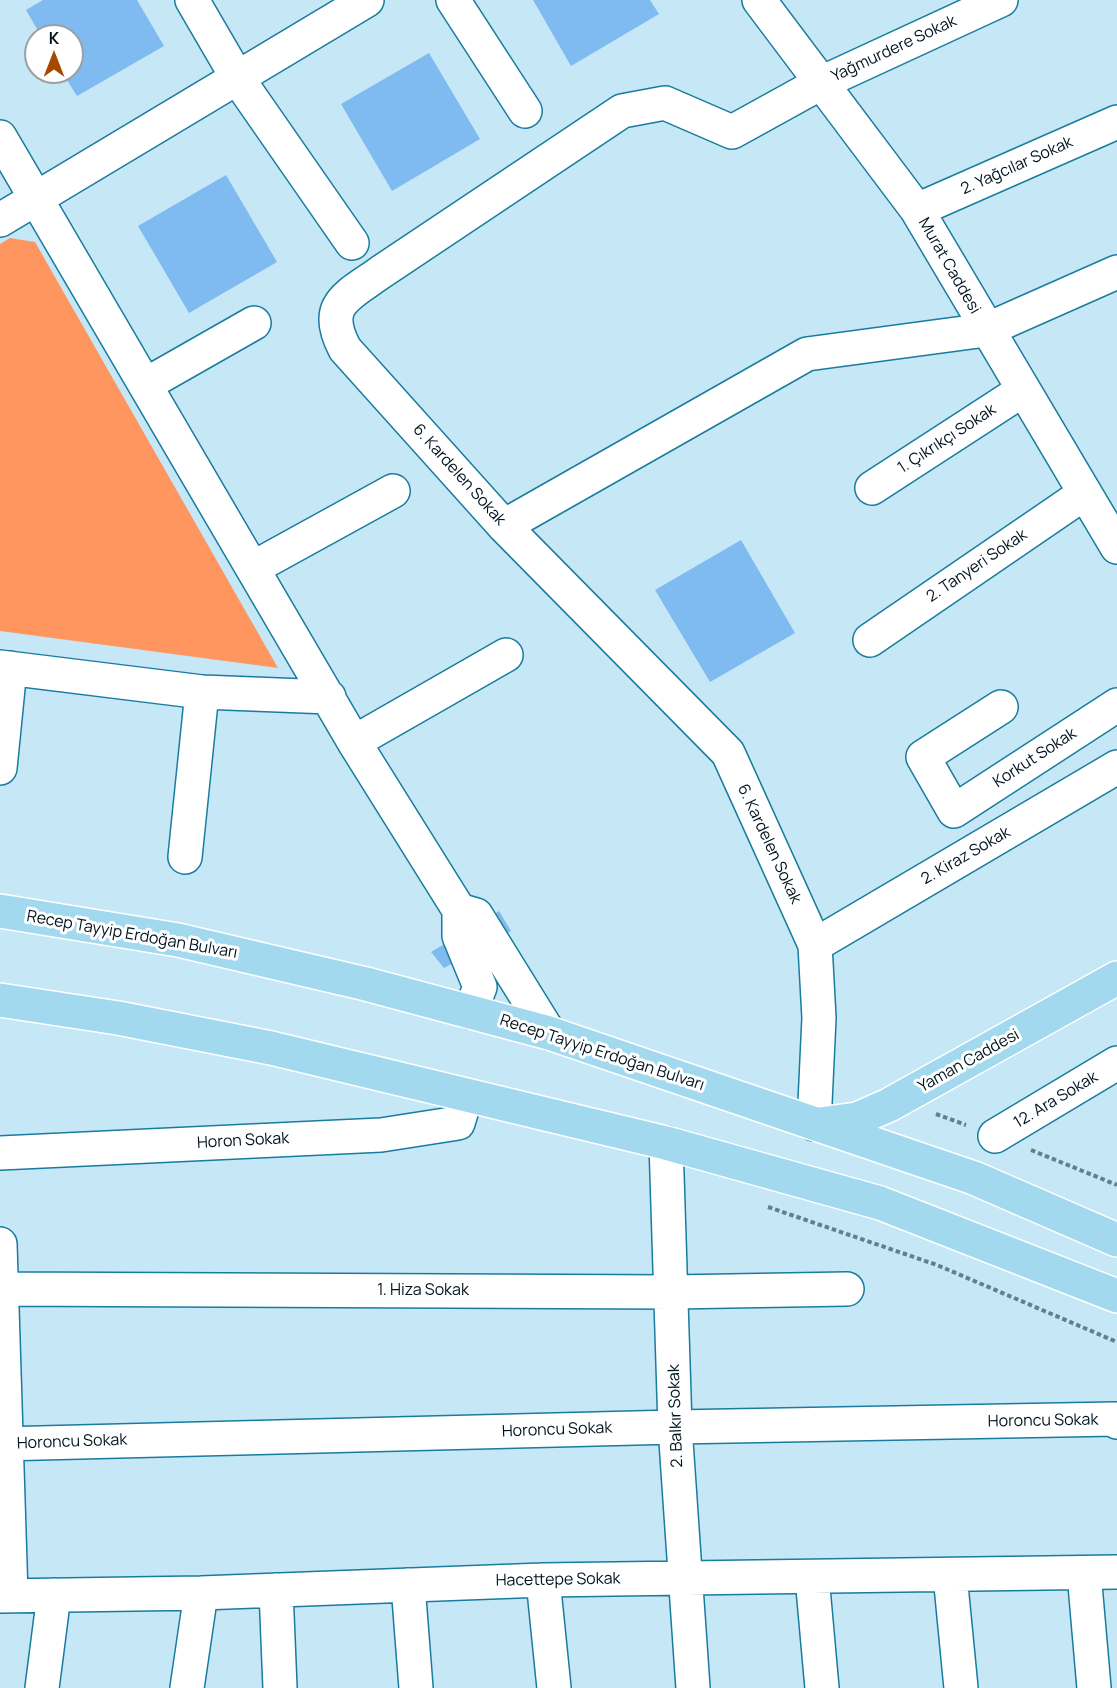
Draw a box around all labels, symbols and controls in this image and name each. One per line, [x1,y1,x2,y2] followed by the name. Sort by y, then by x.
[828,12,960,86] street label: Yağmurdere Sokak
[24,24,84,84] north arrow
[49,27,59,49] text: K
[958,133,1076,199] street label: 2. Yağcılar Sokak
[914,215,984,317] street label: Murat Caddesi
[894,400,1000,478] street label: 1. Çıkrıkçı Sokak
[408,420,510,530] street label: 6. Kardelen Sokak
[923,525,1031,607] street label: 2. Tanyeri Sokak
[990,724,1080,792] street label: Korkut Sokak
[733,781,805,907] street label: 6. Kardelen Sokak
[918,823,1014,889] street label: 2. Kiraz Sokak
[25,907,239,963] street label: Recep Tayyip Erdoğan Bulvarı
[497,1011,707,1095] street label: Recep Tayyip Erdoğan Bulvarı
[915,1025,1023,1097] street label: Yaman Caddesi
[1011,1067,1101,1133] street label: 12. Ara Sokak
[196,1129,290,1153] street label: Horon Sokak
[377,1281,469,1301] street label: 1. Hiza Sokak
[665,1364,687,1468] street label: 2. Balkır Sokak
[988,1410,1098,1432] street label: Horoncu Sokak
[501,1418,613,1442] street label: Horoncu Sokak
[16,1430,128,1454] street label: Horoncu Sokak
[495,1569,621,1591] street label: Hacettepe Sokak

